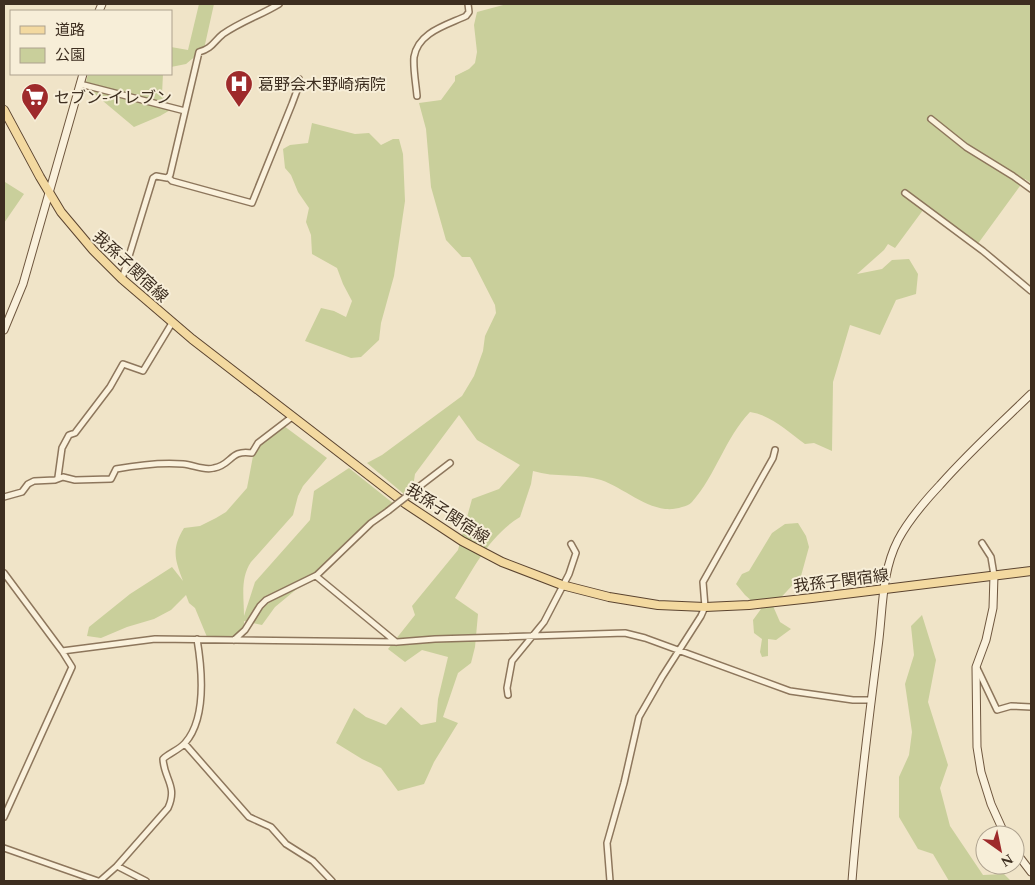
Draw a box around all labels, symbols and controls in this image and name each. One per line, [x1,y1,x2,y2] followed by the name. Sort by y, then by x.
[10,10,172,75] legend
[55,19,85,42] text: 道路
[55,44,85,67] text: 公園
[224,69,254,108] hospital icon: 葛野会木野崎病院
[258,73,386,97] place label: 葛野会木野崎病院
[20,82,50,121] supermarket icon: セブン-イレブン
[54,86,172,110] place label: セブン-イレブン
[87,225,174,308] street label: 我孫子関宿線
[401,478,494,550] street label: 我孫子関宿線
[792,563,890,599] street label: 我孫子関宿線
[975,825,1025,875] north arrow
[996,849,1017,872] text: N

